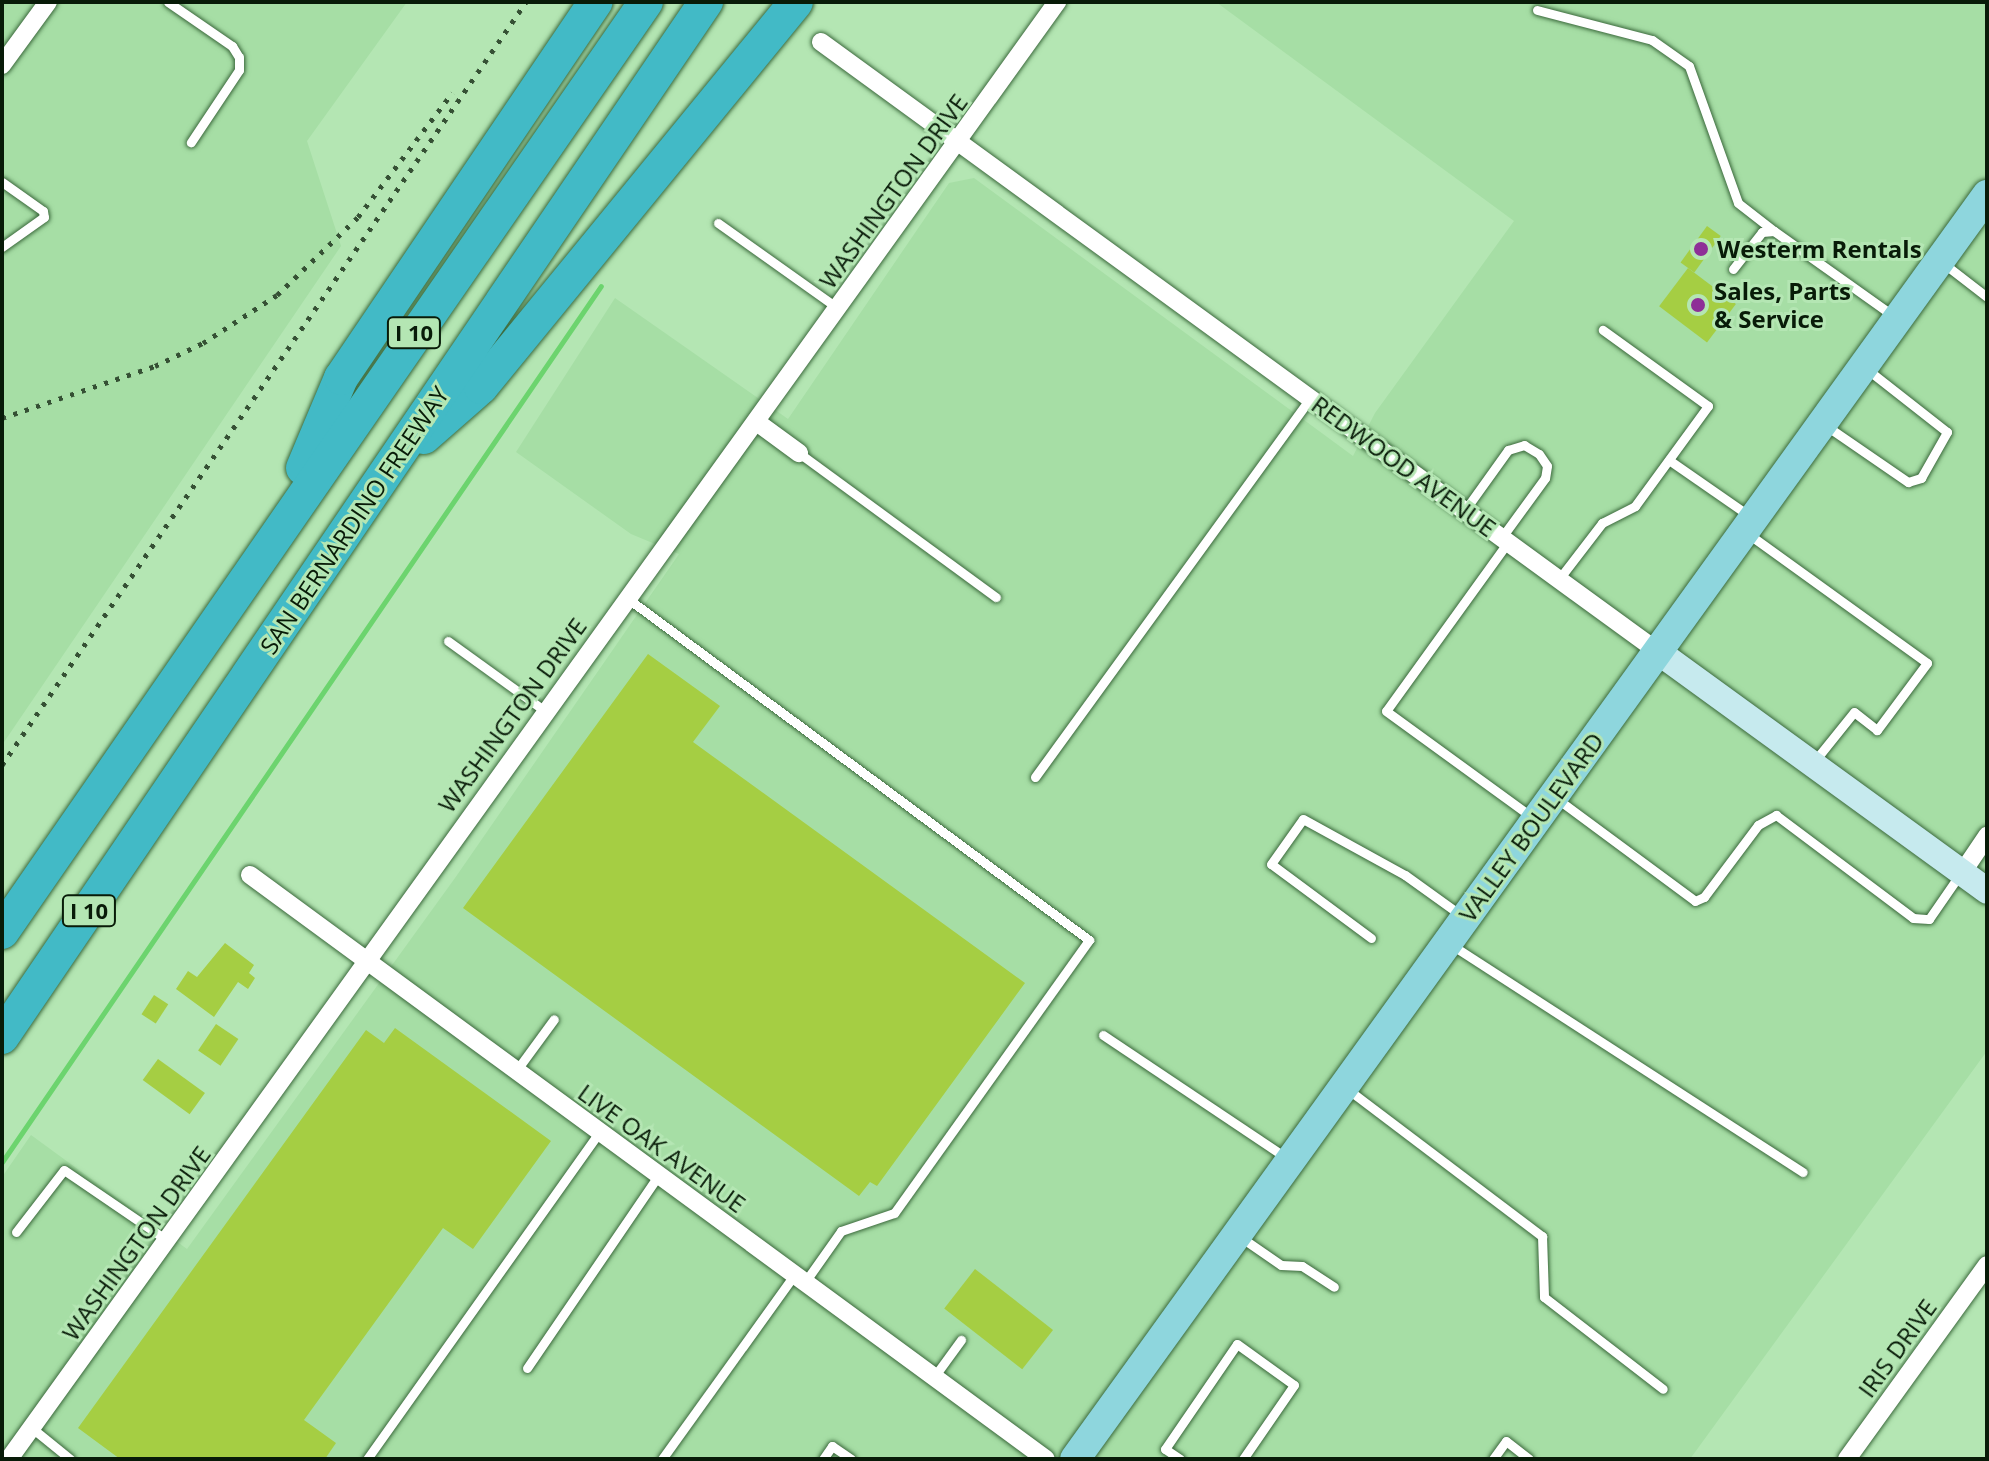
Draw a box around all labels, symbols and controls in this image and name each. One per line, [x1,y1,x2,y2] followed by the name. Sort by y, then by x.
[813,88,973,294] street label: WASHINGTON DRIVE
[1717,235,1922,263] place label: Westerm Rentals
[1692,240,1710,258] marker: Westerm Rentals
[1714,277,1851,333] place label: Sales, Parts & Service
[1689,296,1707,314] marker: Sales, Parts & Service
[386,315,442,351] road number: I 10
[254,381,454,659] street label: SAN BERNARDINO FREEWAY
[1306,390,1502,542] street label: REDWOOD AVENUE
[432,612,592,818] street label: WASHINGTON DRIVE
[1453,727,1609,927] street label: VALLEY BOULEVARD
[61,893,117,929] road number: I 10
[573,1078,751,1218] street label: LIVE OAK AVENUE
[56,1140,216,1346] street label: WASHINGTON DRIVE
[1852,1293,1942,1403] street label: IRIS DRIVE

